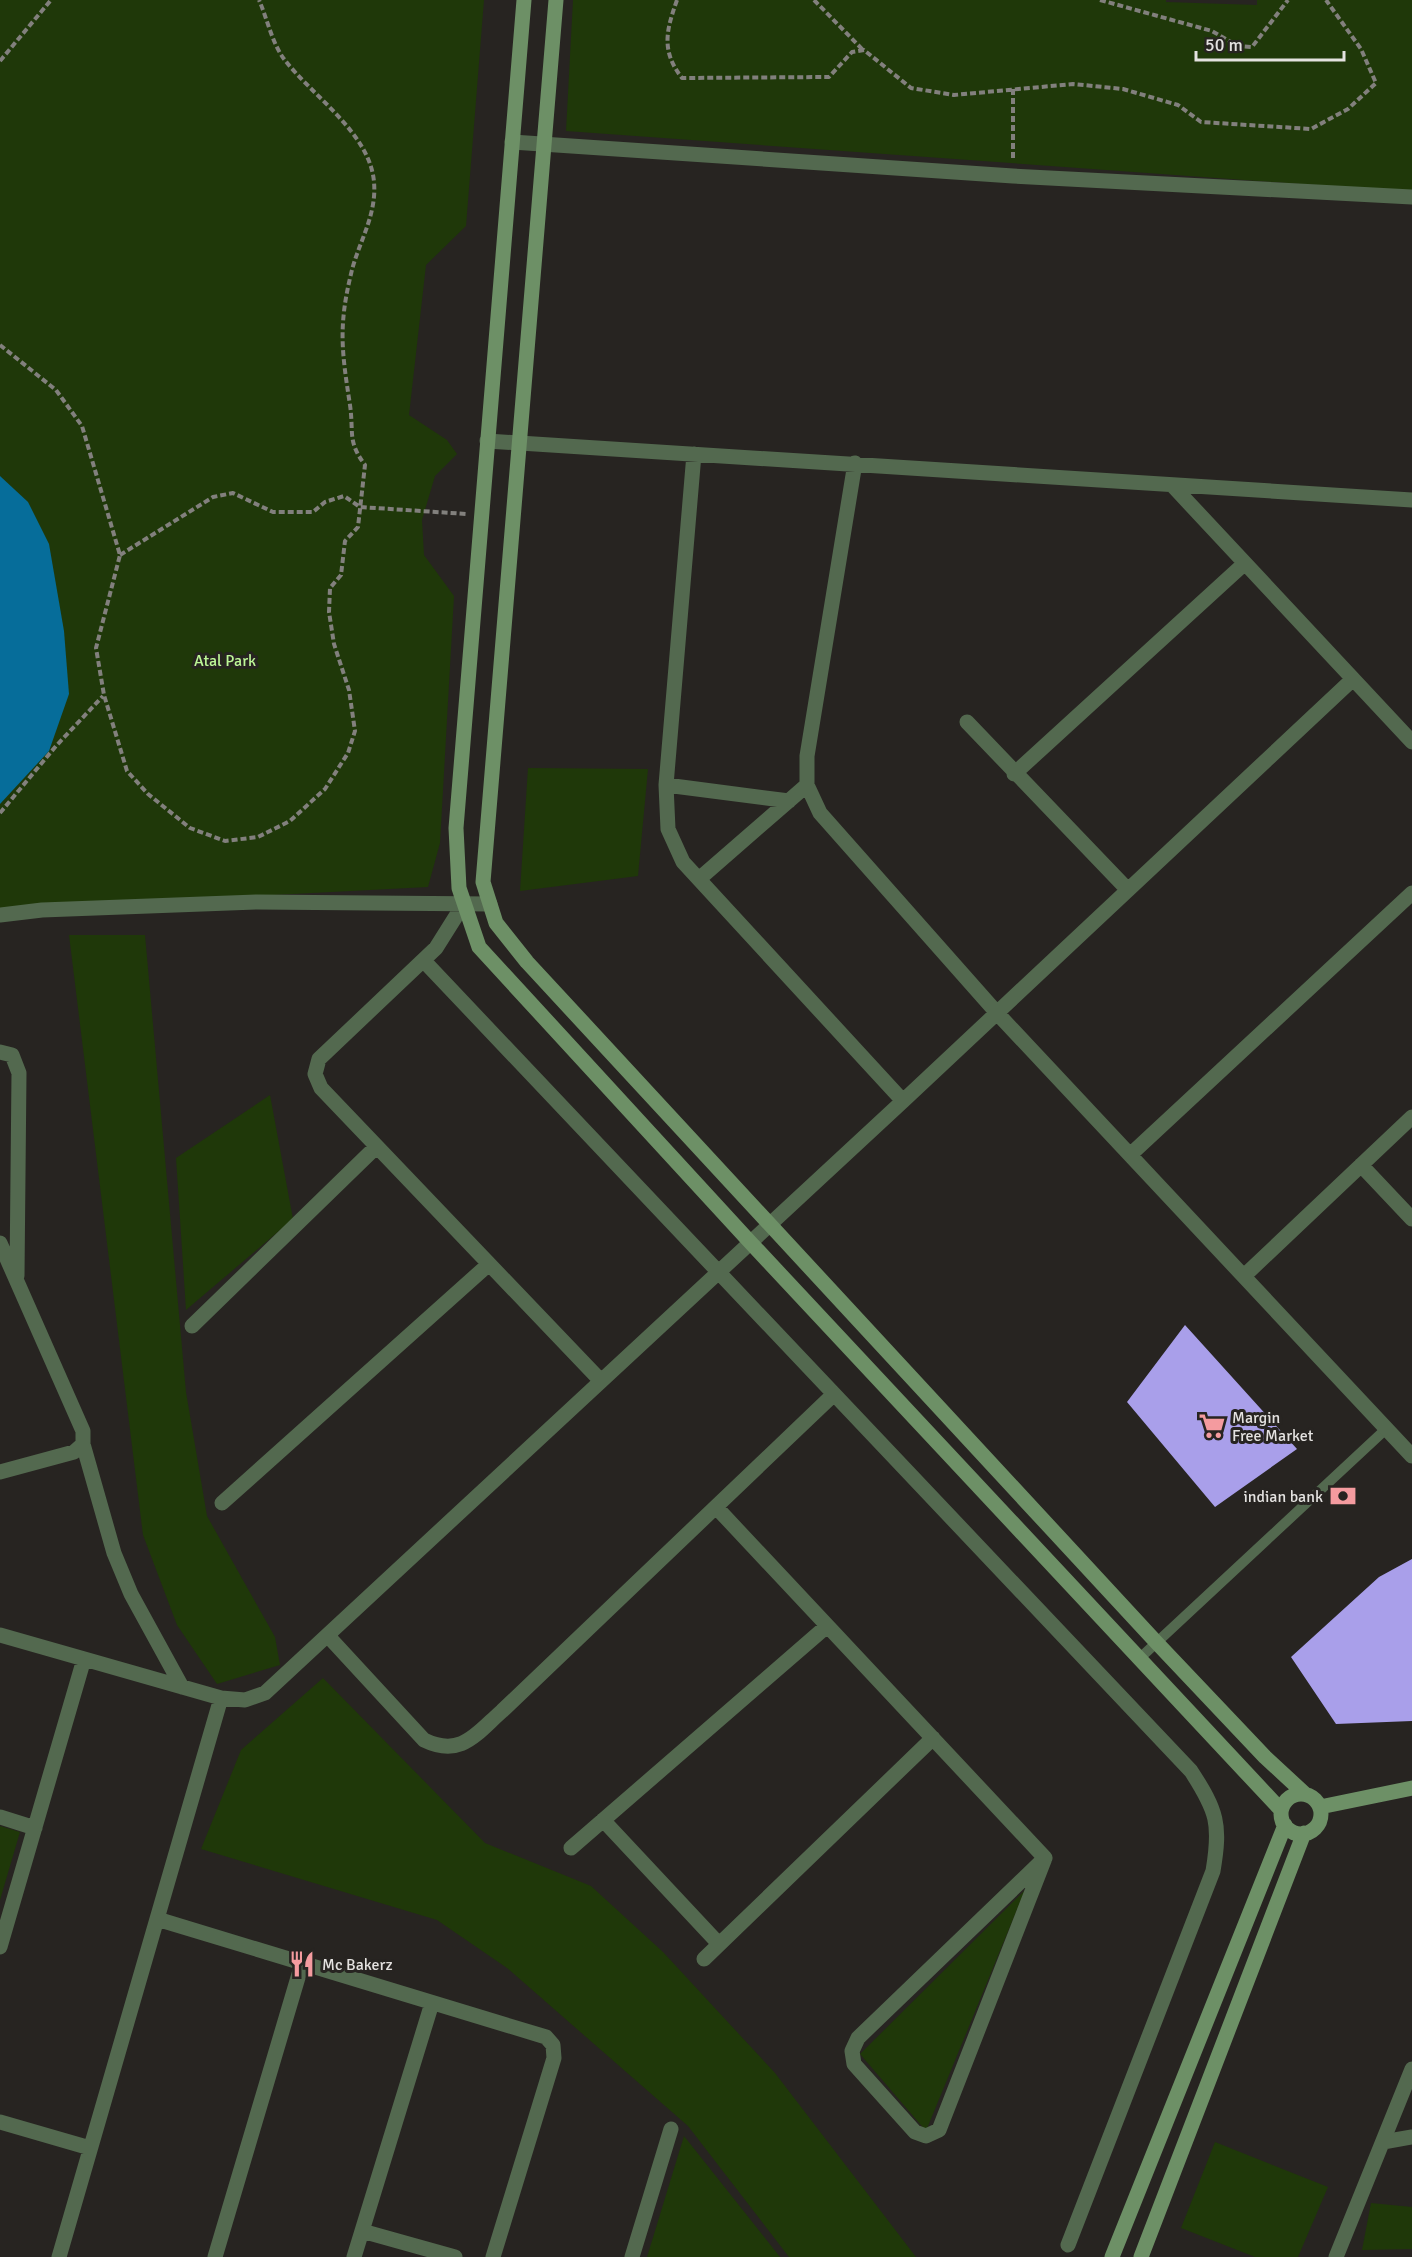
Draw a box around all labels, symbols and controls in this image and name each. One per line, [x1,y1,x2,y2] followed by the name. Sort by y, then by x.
[1196,24,1344,62] scale bar
[1205,34,1243,56] text: 50 m
[194,651,256,671] park label: Atal Park
[1232,1408,1314,1446] place label: Margin Free Market
[1197,1411,1227,1441] supermarket icon: Margin Free Market
[1328,1481,1358,1511] bank icon: indian bank
[1244,1487,1323,1507] place label: indian bank
[287,1949,317,1979] restaurant icon: Mc Bakerz
[322,1955,393,1975] place label: Mc Bakerz

